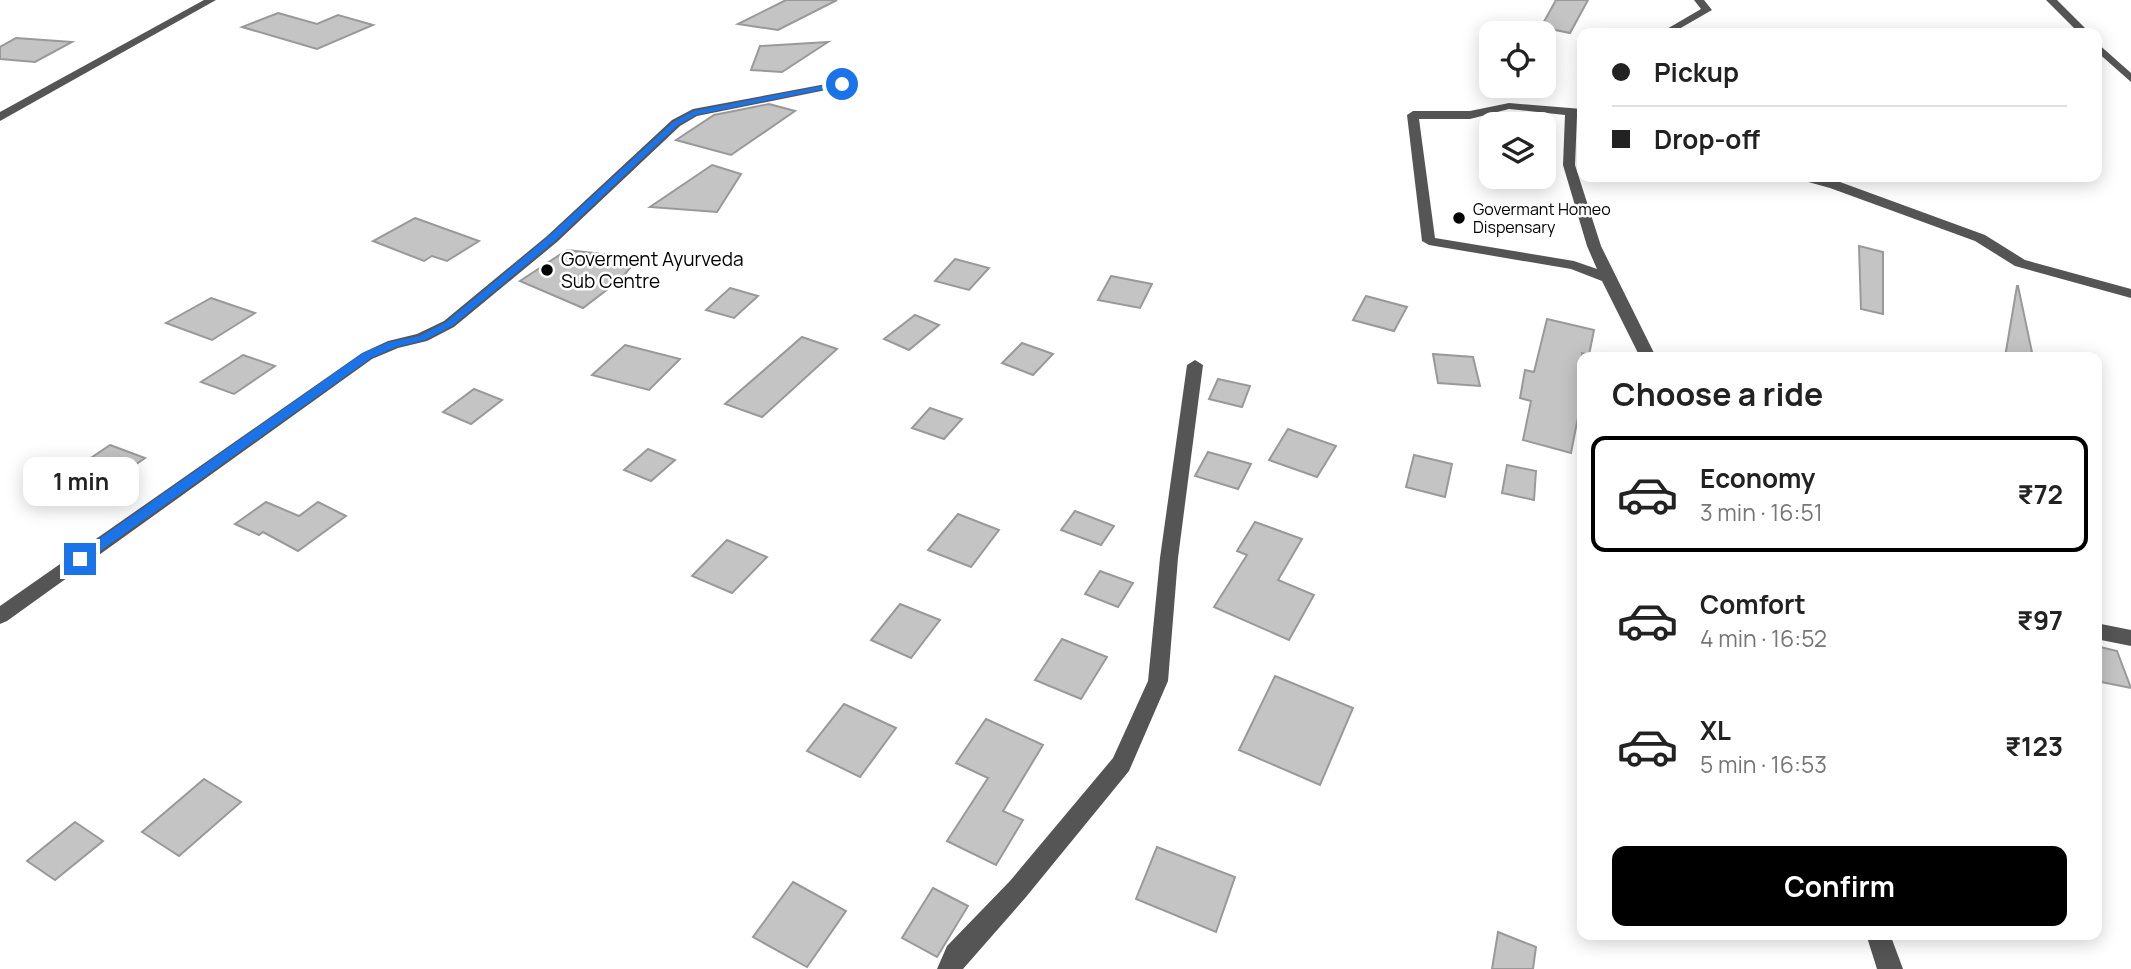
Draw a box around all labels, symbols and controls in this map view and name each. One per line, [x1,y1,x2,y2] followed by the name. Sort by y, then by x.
[1479,21,1556,189] map controls
[1479,21,1556,98] button: locate
[1654,54,1739,90] text: Pickup
[826,68,858,100] route start
[1479,112,1556,189] button: layers
[1654,121,1760,157] text: Drop-off
[1473,198,1611,238] place label: Govermant Homeo Dispensary
[1451,210,1467,226] marker: Govermant Homeo Dispensary
[561,246,743,294] place label: Goverment Ayurveda Sub Centre
[539,262,555,278] marker: Goverment Ayurveda Sub Centre
[1612,372,1823,416] text: Choose a ride
[22,458,138,506] callout: 1 min
[1700,460,1815,496] text: Economy
[1616,463,1679,526] icon: car
[53,465,109,497] text: 1 min
[2018,476,2063,512] text: ₹72
[1700,496,1823,528] text: 3 min · 16:51
[64,543,96,575] route end
[1700,586,1806,622] text: Comfort
[1616,589,1679,652] icon: car
[2017,602,2063,638] text: ₹97
[1700,622,1827,654] text: 4 min · 16:52
[1700,712,1731,748] text: XL
[1616,715,1679,778] icon: car
[2005,728,2063,764] text: ₹123
[1700,748,1827,780] text: 5 min · 16:53
[1612,846,2067,926] button: Confirm

